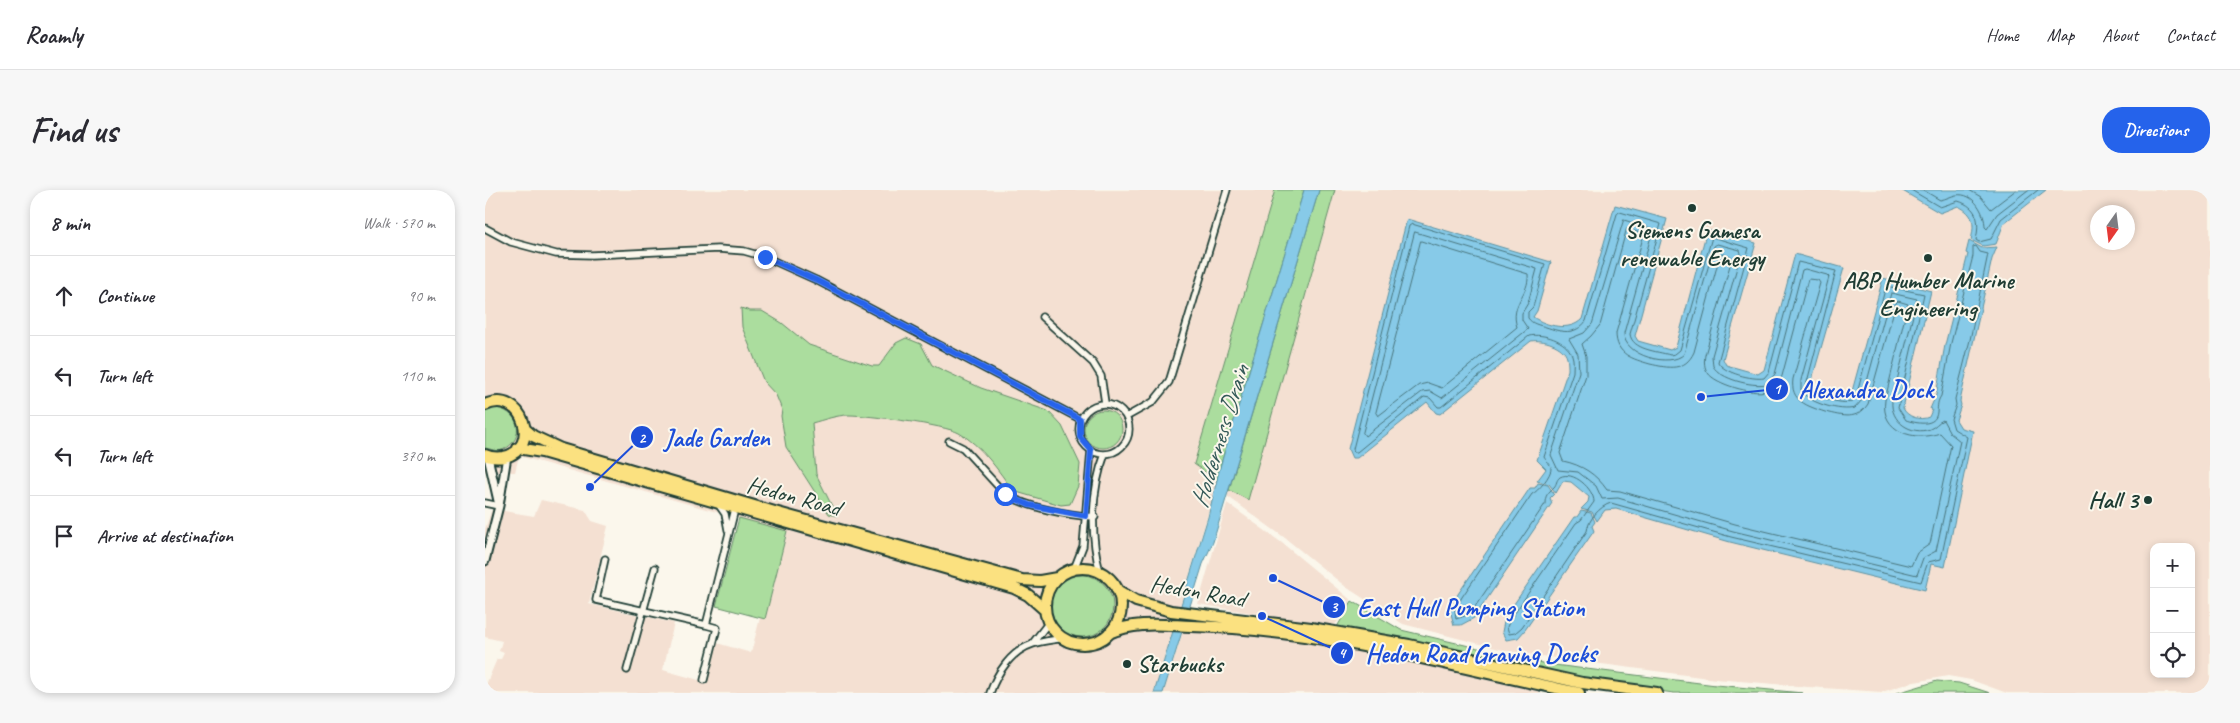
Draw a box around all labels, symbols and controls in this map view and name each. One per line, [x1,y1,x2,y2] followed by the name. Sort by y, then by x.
[25,20,82,50] text: Roamly
[1986,24,2019,46] text: Home
[2047,24,2074,46] text: Map
[2102,24,2138,46] text: About
[2166,24,2215,46] text: Contact
[2102,107,2210,153] button: Directions
[30,108,117,153] text: Find us
[1686,202,1698,214] marker: Siemens Gamesa renewable Energy
[2090,205,2135,250] north arrow
[50,210,90,236] text: 8 min
[363,213,435,233] text: Walk · 570 m
[1620,215,1767,273] place label: Siemens Gamesa renewable Energy
[754,246,777,269] route end
[1922,252,1934,264] marker: ABP Humber Marine Engineering
[1842,265,2016,323] place label: ABP Humber Marine Engineering
[50,282,78,310] icon: ahead
[97,284,154,308] text: Continue
[408,286,435,306] text: 90 m
[1183,360,1257,511] water label: Holderness Drain
[50,362,78,390] icon: left
[97,364,152,388] text: Turn left
[401,366,435,386] text: 110 m
[1765,369,1943,409] callout: Alexandra Dock
[1799,374,1936,406] text: Alexandra Dock
[1774,380,1783,399] text: 1
[629,417,780,457] callout: Jade Garden
[662,422,771,454] text: Jade Garden
[639,429,647,448] text: 2
[50,442,78,470] icon: left
[97,444,152,468] text: Turn left
[401,446,435,466] text: 370 m
[744,469,848,524] street label: Hedon Road
[994,483,1017,506] route start
[2088,485,2140,515] place label: Hall 3
[2142,494,2154,506] marker: Hall 3
[50,522,78,550] icon: arrive
[97,524,233,548] text: Arrive at destination
[2150,543,2195,678] map controls
[2150,543,2195,588] button: +
[1148,568,1251,615] street label: Hedon Road
[1322,587,1595,627] callout: East Hull Pumping Station
[2150,588,2195,633] button: −
[1357,592,1585,624] text: East Hull Pumping Station
[1331,598,1339,617] text: 3
[1330,633,1606,673] callout: Hedon Road Graving Docks
[2150,633,2195,678] button: locate
[1366,638,1599,670] text: Hedon Road Graving Docks
[1339,644,1348,663] text: 4
[1137,649,1225,679] place label: Starbucks
[1121,658,1133,670] marker: Starbucks

